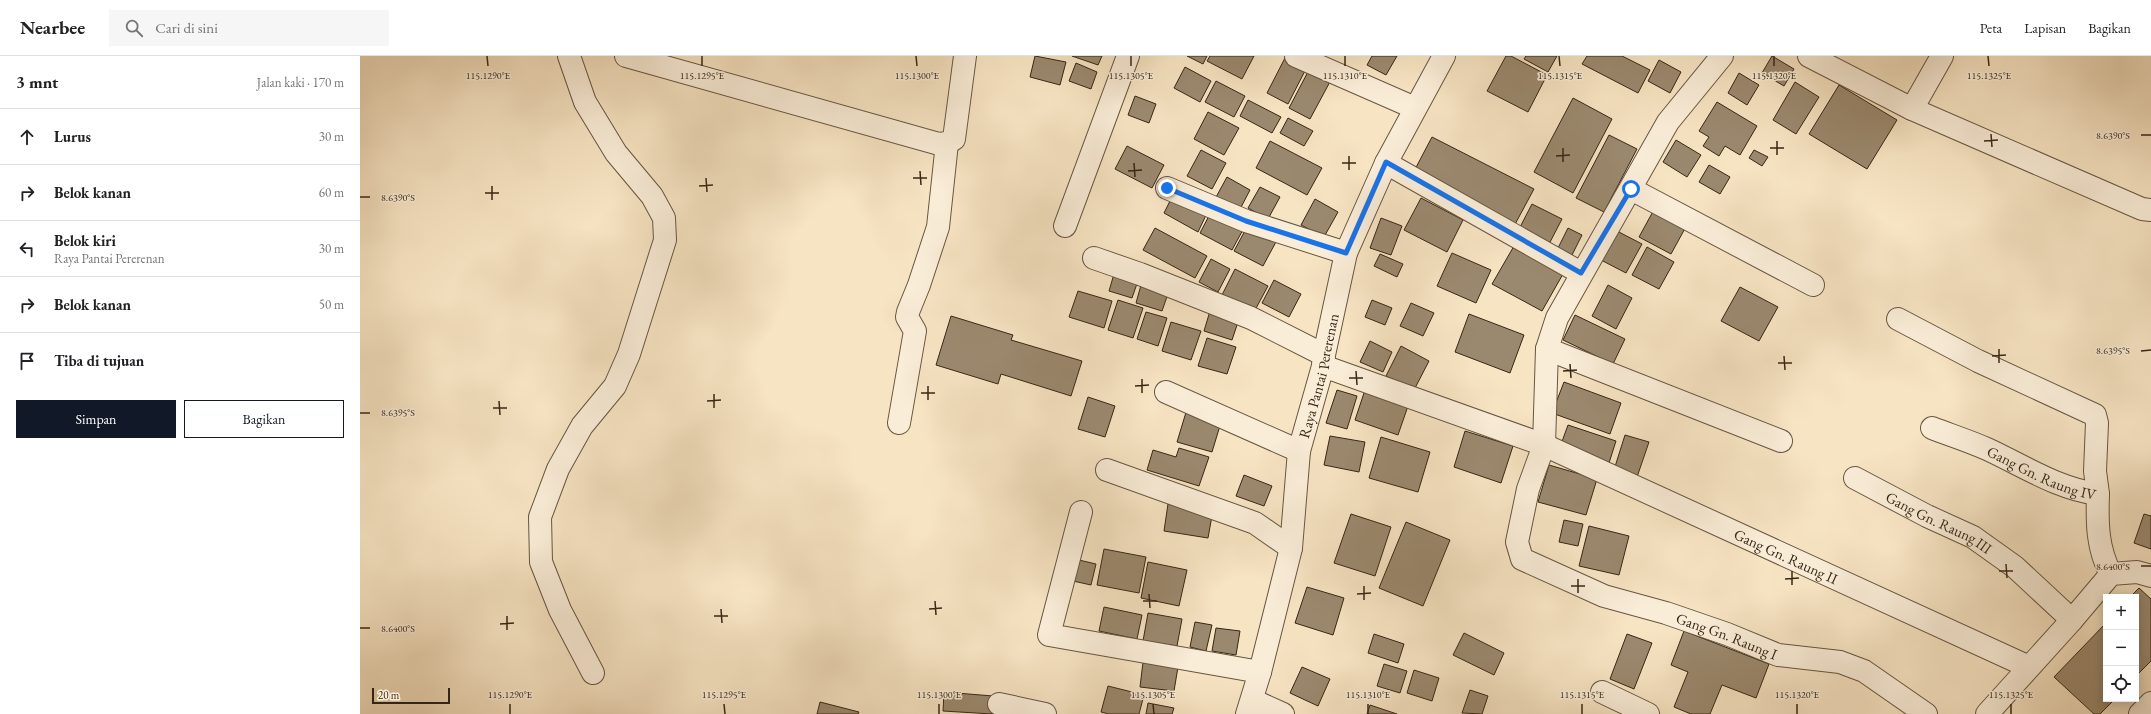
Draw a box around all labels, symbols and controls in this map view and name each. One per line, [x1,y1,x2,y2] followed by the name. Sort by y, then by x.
[109,10,389,46] search box
[20,15,85,40] text: Nearbee
[123,17,145,39] icon: search
[155,18,218,37] text: Cari di sini
[1980,19,2002,37] text: Peta
[2024,19,2066,37] text: Lapisan
[2088,19,2131,37] text: Bagikan
[466,69,511,82] text: 115.1290°E
[680,69,725,82] text: 115.1295°E
[895,69,940,82] text: 115.1300°E
[1109,69,1154,82] text: 115.1305°E
[1323,69,1368,82] text: 115.1310°E
[1538,69,1583,82] text: 115.1315°E
[1752,69,1797,82] text: 115.1320°E
[1967,69,2012,82] text: 115.1325°E
[16,71,58,93] text: 3 mnt
[257,74,344,91] text: Jalan kaki · 170 m
[16,126,38,148] icon: ahead
[54,127,91,146] text: Lurus
[319,128,344,145] text: 30 m
[2096,129,2130,142] text: 8.6390°S
[1158,179,1176,197] route end
[1622,180,1640,198] route start
[16,182,38,204] icon: right
[54,183,131,202] text: Belok kanan
[319,184,344,201] text: 60 m
[381,191,415,204] text: 8.6390°S
[54,231,116,250] text: Belok kiri
[16,238,38,260] icon: left
[319,240,344,257] text: 30 m
[54,250,165,267] text: Raya Pantai Pererenan
[16,294,38,316] icon: right
[54,295,131,314] text: Belok kanan
[319,296,344,313] text: 50 m
[1294,311,1342,440] street label: Raya Pantai Pererenan
[2096,344,2130,357] text: 8.6395°S
[16,350,38,372] icon: arrive
[54,351,144,370] text: Tiba di tujuan
[16,400,176,438] button: Simpan
[184,400,344,438] button: Bagikan
[381,406,415,419] text: 8.6395°S
[1984,441,2099,503] street label: Gang Gn. Raung IV
[1883,487,1996,557] street label: Gang Gn. Raung III
[1731,524,1841,588] street label: Gang Gn. Raung II
[2096,560,2130,573] text: 8.6400°S
[2103,594,2139,702] map controls
[2103,594,2139,630] button: +
[1674,608,1780,663] street label: Gang Gn. Raung I
[381,622,415,635] text: 8.6400°S
[2103,630,2139,666] button: −
[2103,666,2139,702] button: locate
[372,686,450,705] scale bar
[378,688,399,702] text: 20 m
[488,688,533,701] text: 115.1290°E
[702,688,747,701] text: 115.1295°E
[917,688,962,701] text: 115.1300°E
[1131,688,1176,701] text: 115.1305°E
[1346,688,1391,701] text: 115.1310°E
[1560,688,1605,701] text: 115.1315°E
[1775,688,1820,701] text: 115.1320°E
[1989,688,2034,701] text: 115.1325°E

